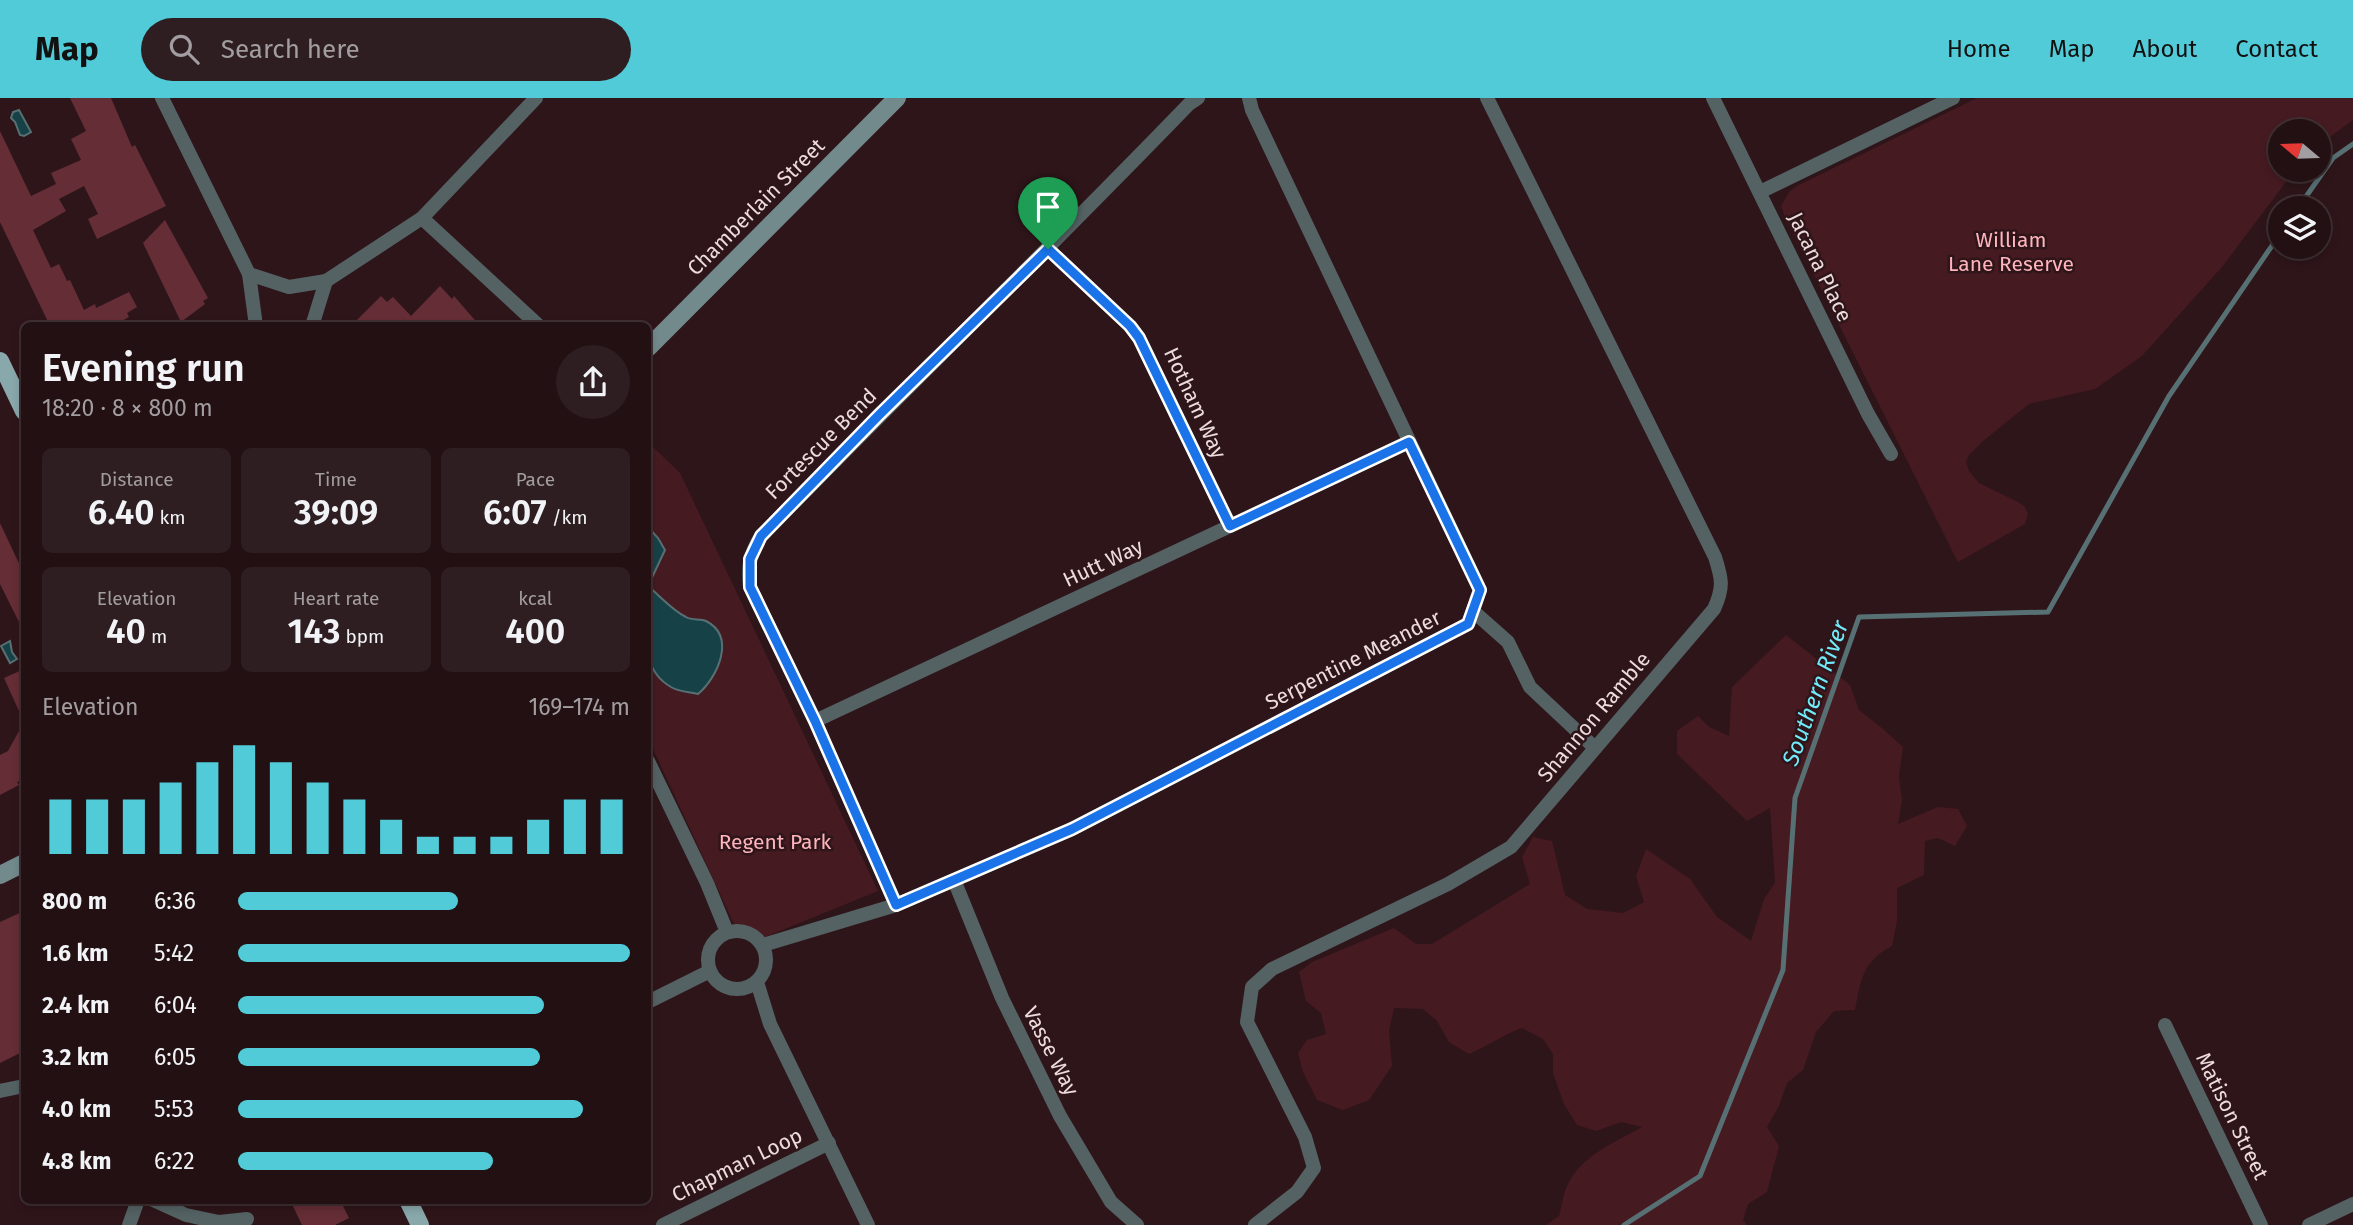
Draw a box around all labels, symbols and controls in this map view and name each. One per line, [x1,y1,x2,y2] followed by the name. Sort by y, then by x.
[141,18,631,81] search box
[35,29,99,69] text: Map
[165,30,203,68] icon: search
[221,34,360,65] text: Search here
[1947,35,2011,63] text: Home
[2049,35,2095,63] text: Map
[2133,35,2197,63] text: About
[2235,35,2318,63] text: Contact
[2268,119,2331,182] north arrow
[2268,119,2331,259] map controls
[682,133,830,281] street label: Chamberlain Street
[1018,177,1078,249] pin
[1029,188,1067,226] icon: arrive
[2268,196,2331,259] button: layers
[1782,208,1858,326] street label: Jacana Place
[1948,227,2074,277] park label: William Lane Reserve
[1158,343,1232,463] street label: Hotham Way
[42,345,245,391] text: Evening run
[556,345,630,419] button: share
[760,383,882,505] street label: Fortescue Bend
[42,394,213,422] text: 18:20 · 8 × 800 m
[100,468,174,491] text: Distance
[315,468,357,491] text: Time
[516,468,555,491] text: Pace
[88,491,155,533] text: 6.40
[294,491,378,533] text: 39:09
[483,491,547,533] text: 6:07
[155,506,186,529] text: km
[547,506,588,529] text: /km
[1059,533,1148,593] street label: Hutt Way
[97,587,176,610] text: Elevation
[293,587,379,610] text: Heart rate
[518,587,552,610] text: kcal
[1261,605,1445,715] street label: Serpentine Meander
[106,610,146,652] text: 40
[288,610,341,652] text: 143
[505,610,565,652] text: 400
[1775,615,1855,770] water label: Southern River
[146,625,167,648] text: m
[341,625,384,648] text: bpm
[1532,647,1656,787] street label: Shannon Ramble
[42,693,138,721] text: Elevation
[528,693,630,721] text: 169–174 m
[719,829,832,855] park label: Regent Park
[42,887,107,915] text: 800 m
[154,887,196,915] text: 6:36
[42,939,109,967] text: 1.6 km
[154,939,194,967] text: 5:42
[42,991,109,1019] text: 2.4 km
[154,991,197,1019] text: 6:04
[1017,1002,1085,1101] street label: Vasse Way
[42,1043,109,1071] text: 3.2 km
[154,1043,196,1071] text: 6:05
[2190,1048,2274,1184] street label: Matison Street
[42,1095,111,1123] text: 4.0 km
[154,1095,194,1123] text: 5:53
[667,1122,807,1208] street label: Chapman Loop
[42,1147,111,1175] text: 4.8 km
[154,1147,195,1175] text: 6:22

